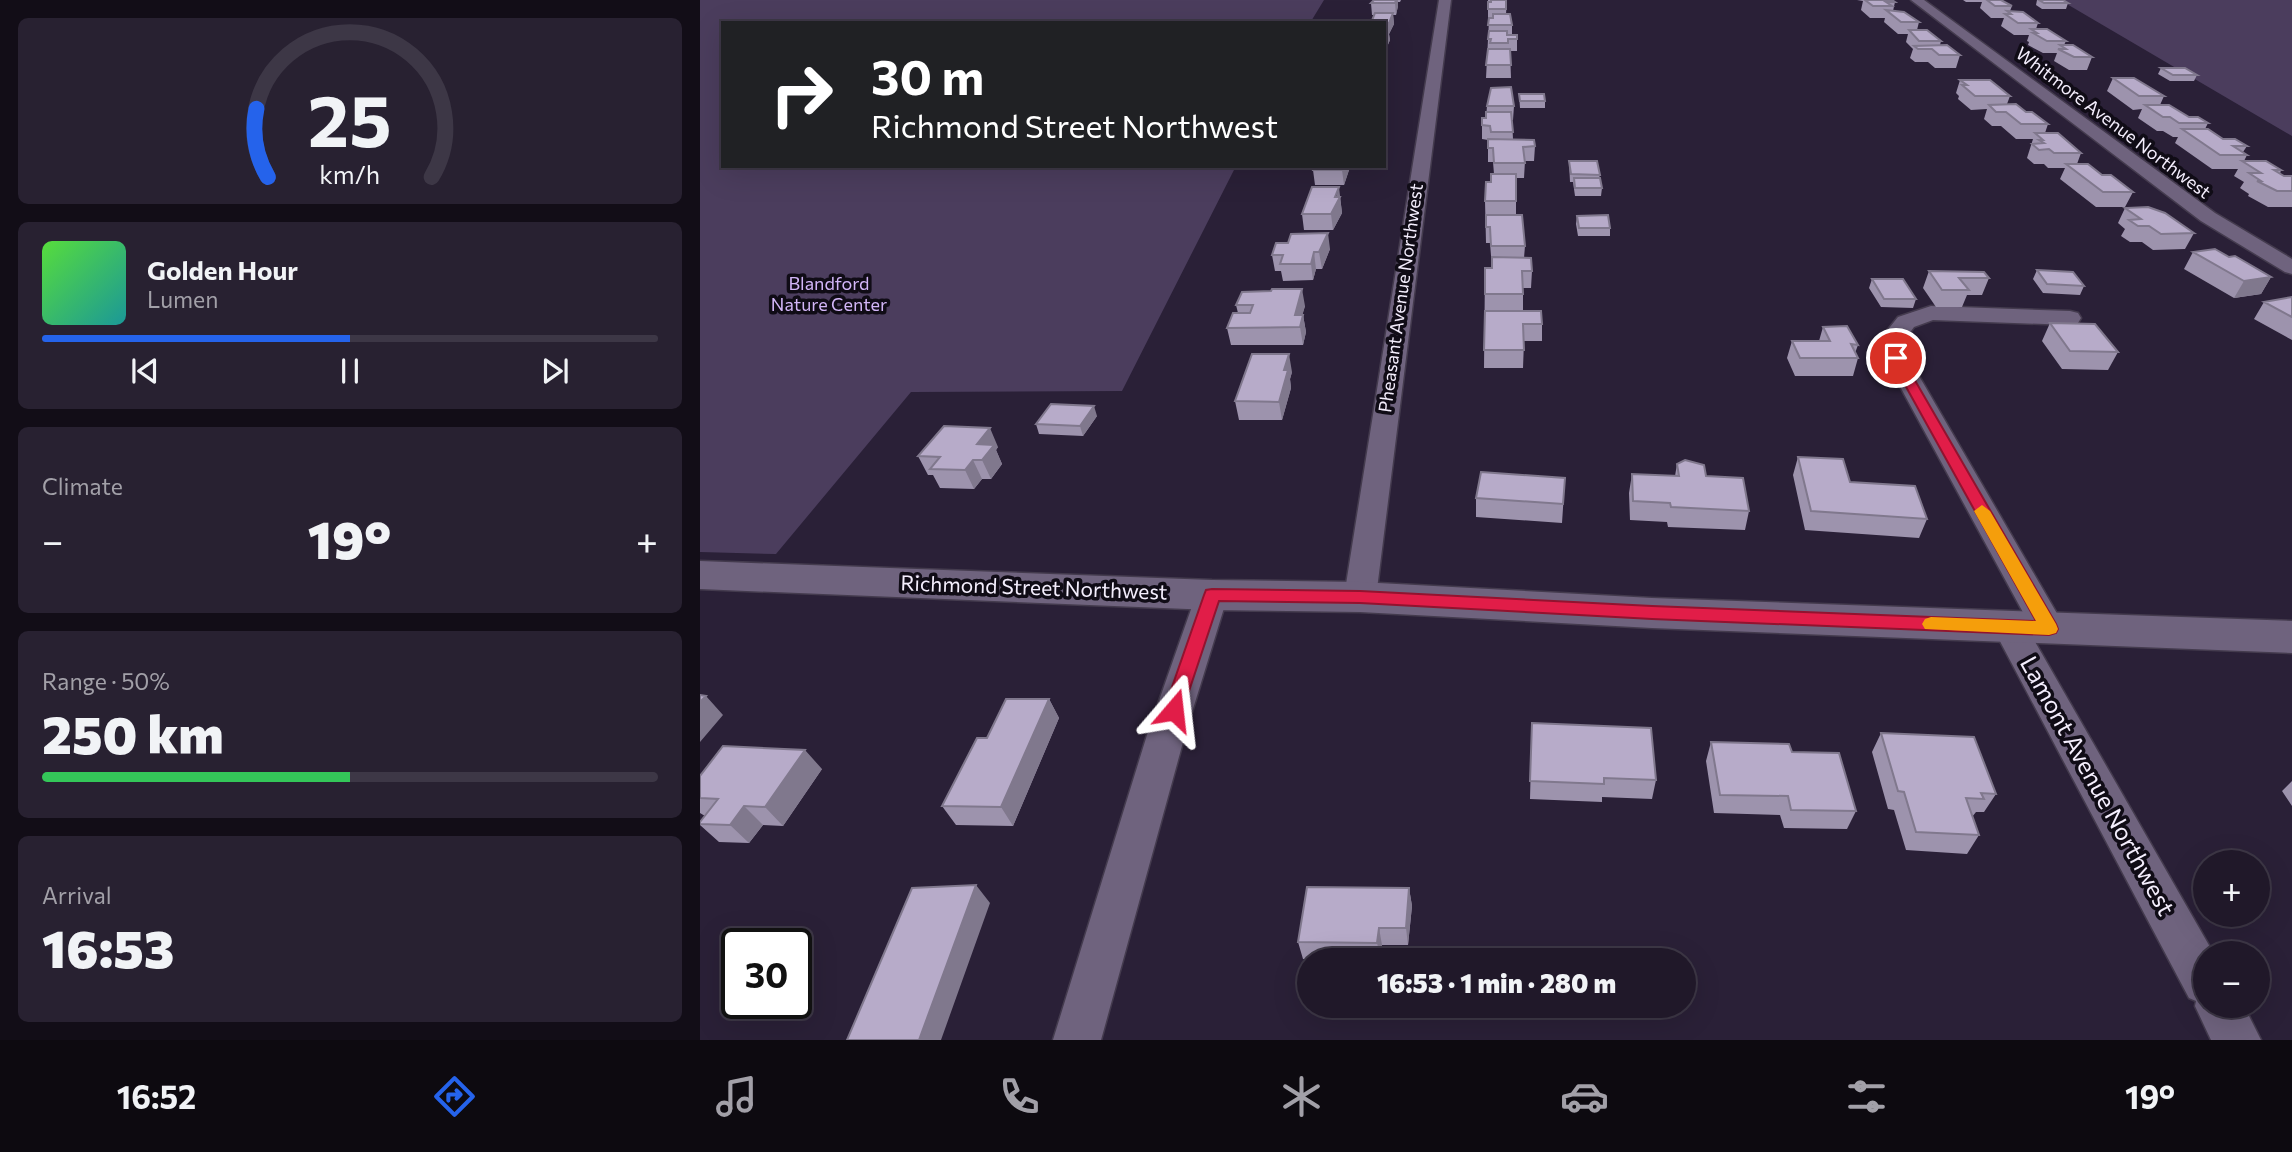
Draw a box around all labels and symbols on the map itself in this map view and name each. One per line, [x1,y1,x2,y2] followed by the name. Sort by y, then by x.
[2012,42,2215,203] street label: Whitmore Avenue Northwest
[1373,182,1427,414] street label: Pheasant Avenue Northwest
[771,272,887,315] park label: Blandford Nature Center
[1866,328,1926,388] pin
[900,569,1168,604] street label: Richmond Street Northwest
[2015,651,2182,920] street label: Lamont Avenue Northwest
[1137,673,1211,747] position arrow
[721,928,812,1019] speed limit sign: 30

